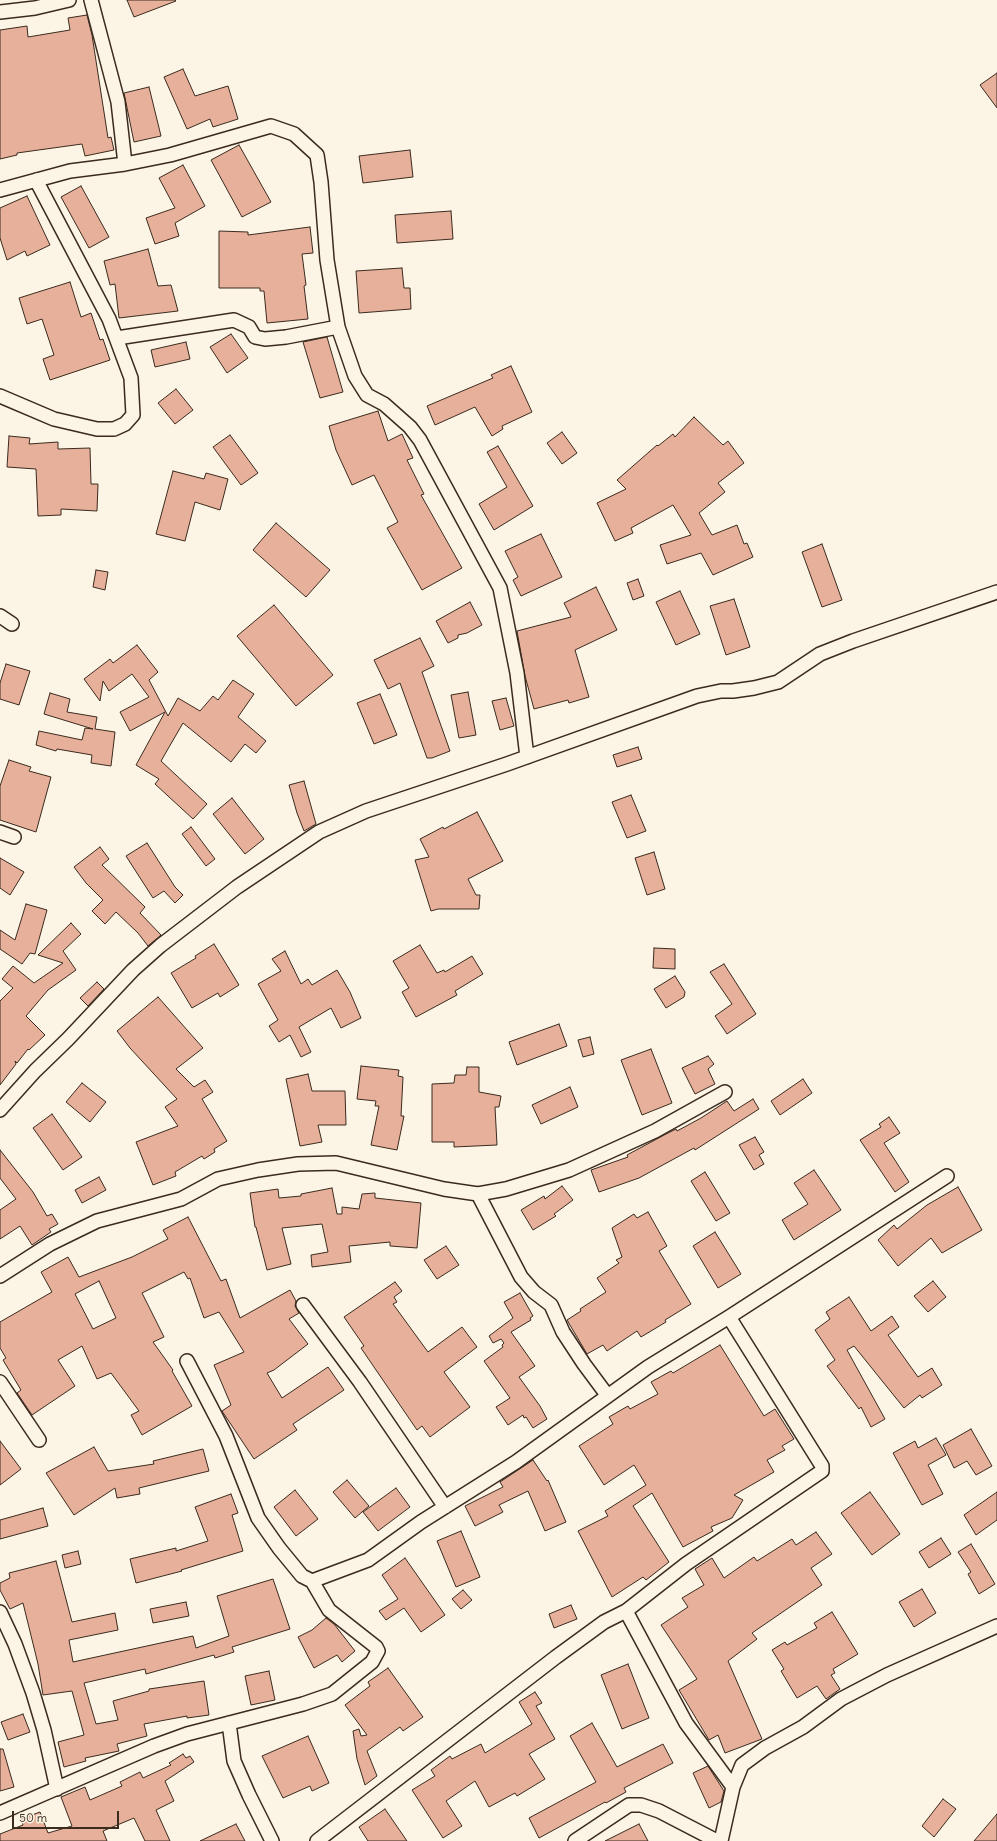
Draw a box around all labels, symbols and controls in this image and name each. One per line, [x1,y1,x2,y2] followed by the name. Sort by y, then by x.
[14,1803,121,1829] scale bar
[19,1810,47,1825] text: 50 m

